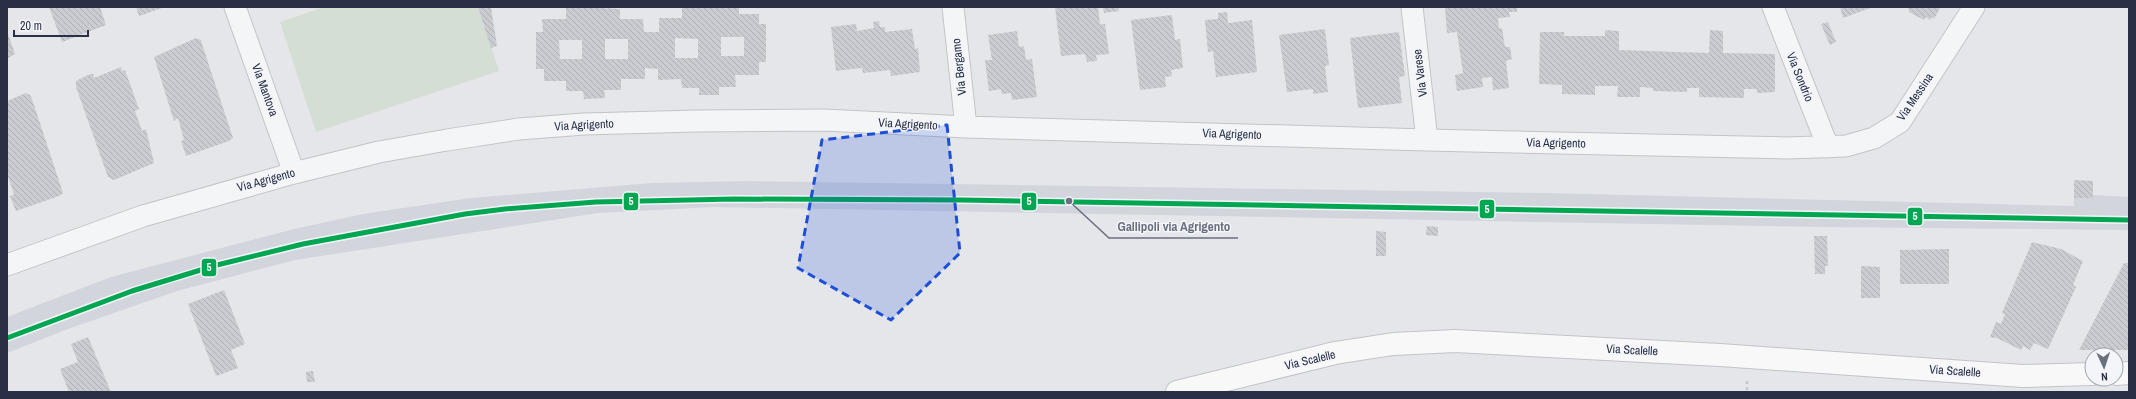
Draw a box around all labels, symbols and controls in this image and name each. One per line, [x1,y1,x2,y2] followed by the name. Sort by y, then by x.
[14,12,88,38] scale bar
[20,18,42,34] text: 20 m
[948,38,970,96] street label: Via Bergamo
[1409,48,1431,98] street label: Via Varese
[1783,50,1817,104] street label: Via Sondrio
[248,61,282,119] street label: Via Mantova
[1893,69,1937,124] street label: Via Messina
[878,114,938,134] street label: Via Agrigento
[554,115,614,135] street label: Via Agrigento
[1202,125,1262,143] street label: Via Agrigento
[1526,134,1586,152] street label: Via Agrigento
[235,165,297,195] street label: Via Agrigento
[623,192,639,211] line badge: 5
[1021,192,1037,211] line badge: 5
[628,194,634,208] text: 5
[1026,194,1032,208] text: 5
[1479,199,1495,219] line badge: 5
[1484,202,1490,216] text: 5
[1907,207,1923,226] line badge: 5
[1912,209,1918,223] text: 5
[1109,213,1238,238] callout: Gallipoli via Agrigento
[1118,218,1230,235] text: Gallipoli via Agrigento
[201,258,217,277] line badge: 5
[206,260,212,274] text: 5
[1606,341,1658,359] street label: Via Scalelle
[1283,346,1337,374] street label: Via Scalelle
[2084,347,2124,387] north arrow
[1929,361,1981,381] street label: Via Scalelle
[2101,370,2108,384] text: N

